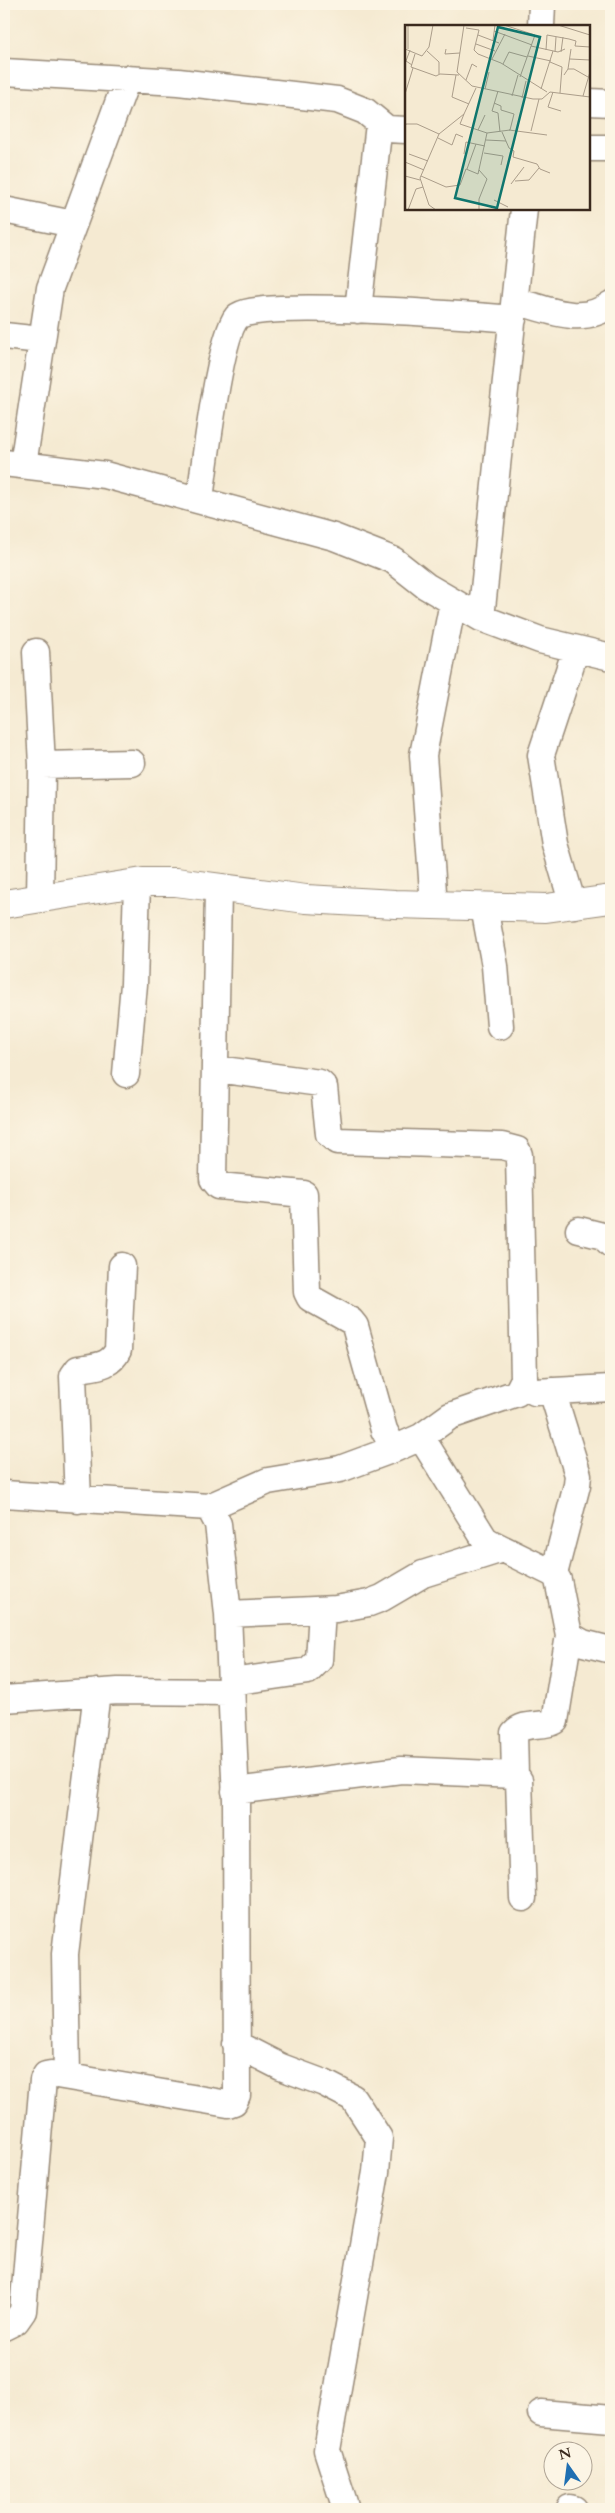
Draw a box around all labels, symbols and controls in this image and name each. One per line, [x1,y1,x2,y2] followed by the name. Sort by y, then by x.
[405,25,590,210] inset map
[542,2440,592,2490] north arrow
[557,2443,573,2465] text: N

